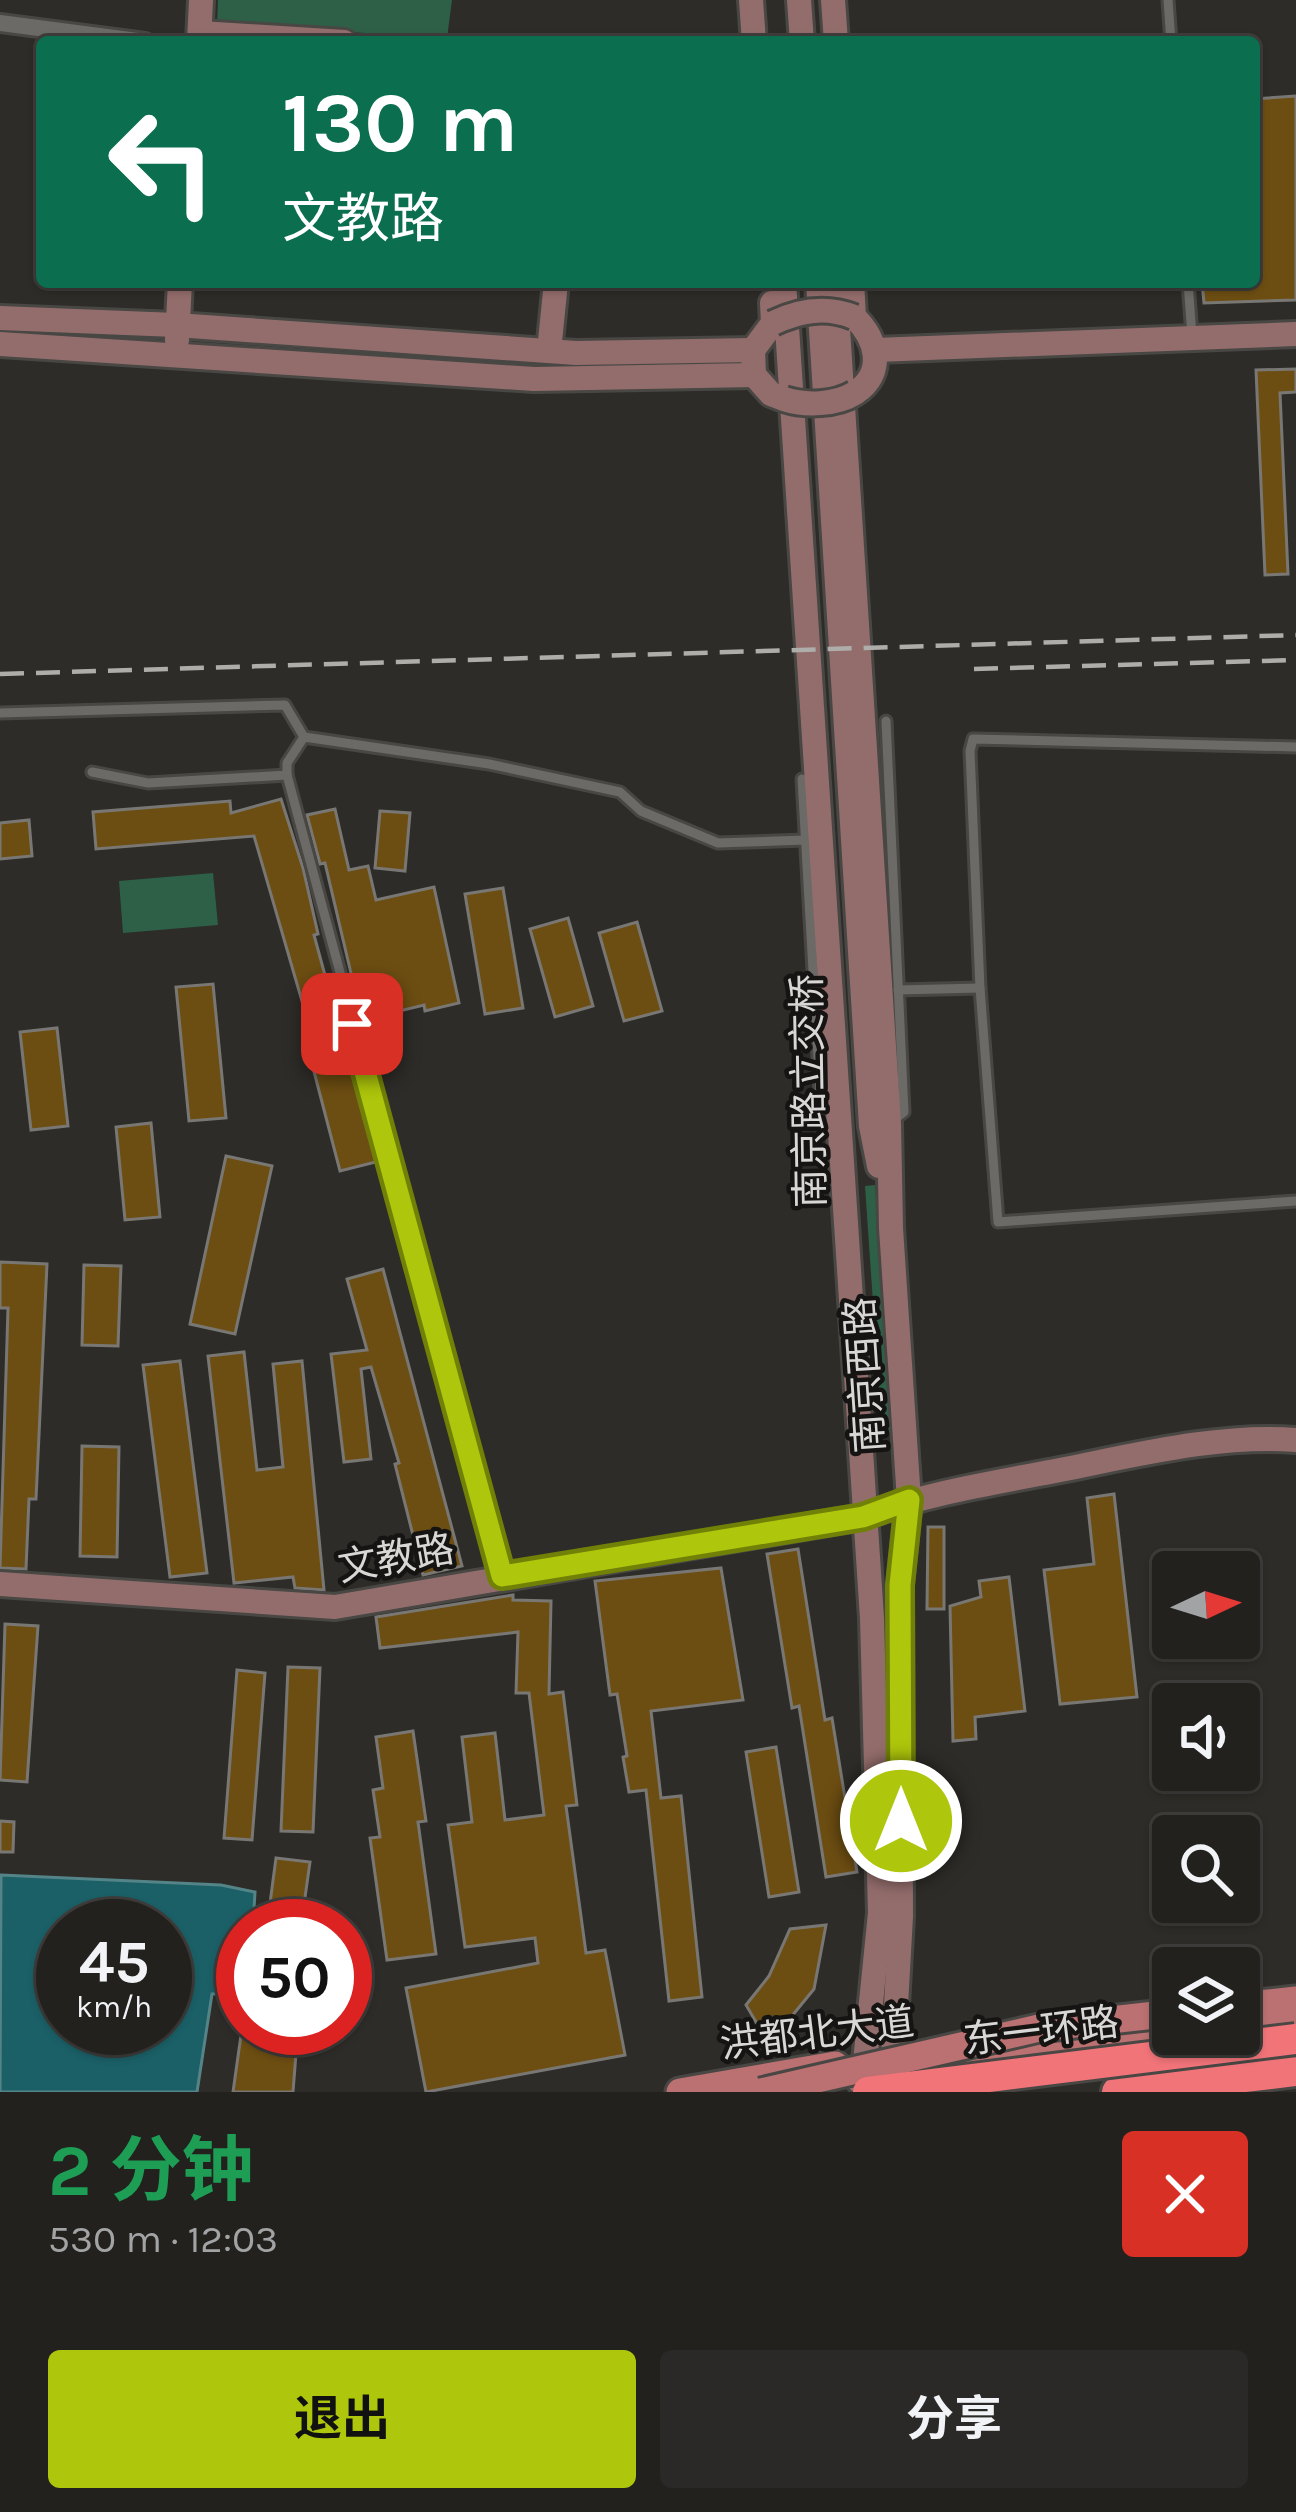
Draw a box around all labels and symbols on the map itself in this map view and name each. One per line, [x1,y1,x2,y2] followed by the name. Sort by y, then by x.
[301,973,403,1075] pin
[784,974,834,1208] street label: 南京路立交桥
[837,1296,893,1454] street label: 南京西路
[334,1525,458,1591] street label: 文教路
[1152,1551,1260,1659] north arrow
[838,1758,964,1884] position arrow
[216,1899,372,2055] speed limit sign: 50
[717,1998,917,2068] street label: 洪都北大道
[961,1999,1121,2063] street label: 东一环路

